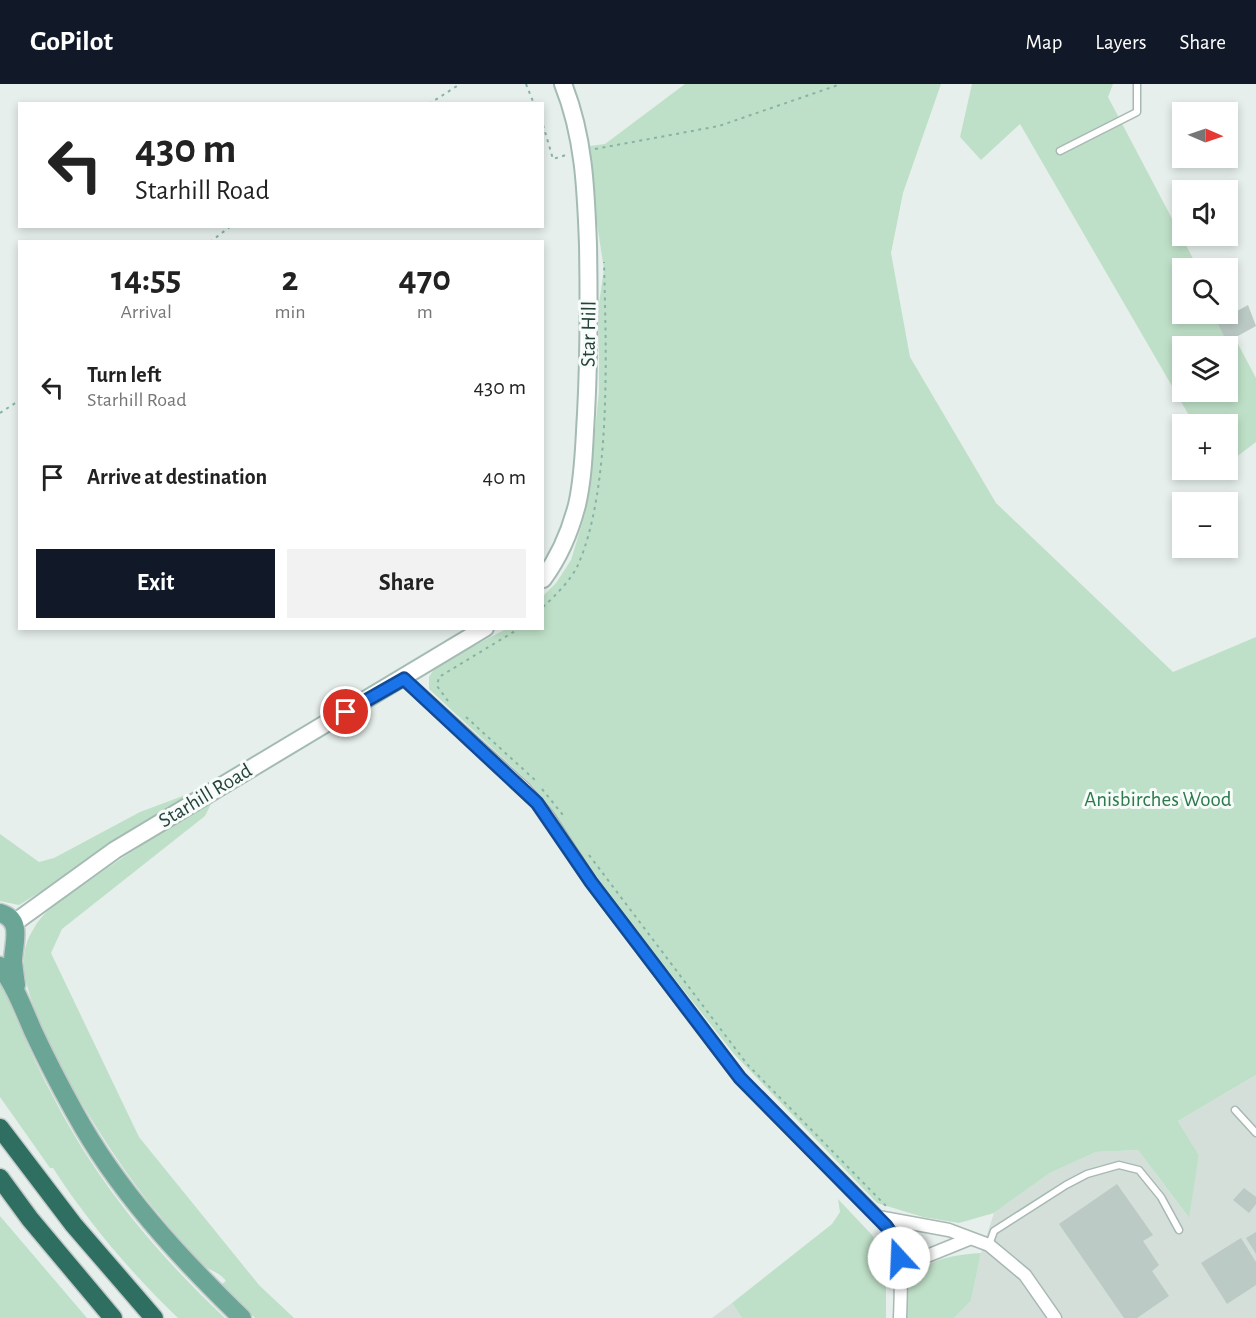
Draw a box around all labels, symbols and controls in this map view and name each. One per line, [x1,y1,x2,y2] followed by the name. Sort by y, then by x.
[30,28,113,56] text: GoPilot
[1026,32,1062,53] text: Map
[1095,32,1146,53] text: Layers
[1179,32,1226,53] text: Share
[1172,102,1238,168] north arrow
[1172,102,1238,558] map controls
[36,126,114,204] icon: left
[135,128,236,170] text: 430 m
[135,177,269,204] text: Starhill Road
[1172,180,1238,246] button: sound
[1172,258,1238,324] button: search
[111,261,181,297] text: 14:55
[281,261,298,297] text: 2
[399,261,451,297] text: 470
[577,301,600,367] street label: Star Hill
[120,302,172,322] text: Arrival
[274,302,306,322] text: min
[417,302,433,322] text: m
[1172,336,1238,402] button: layers
[87,364,161,386] text: Turn left
[36,371,69,404] icon: left
[474,376,526,398] text: 430 m
[87,390,187,410] text: Starhill Road
[1172,414,1238,480] button: +
[36,461,69,494] icon: arrive
[87,466,267,488] text: Arrive at destination
[483,466,526,488] text: 40 m
[1172,492,1238,558] button: −
[36,549,275,618] button: Exit
[287,549,526,618] button: Share
[320,686,371,737] pin
[329,695,362,728] icon: arrive
[155,759,256,831] street label: Starhill Road
[1084,789,1232,810] park label: Anisbirches Wood
[867,1226,931,1290] position arrow

